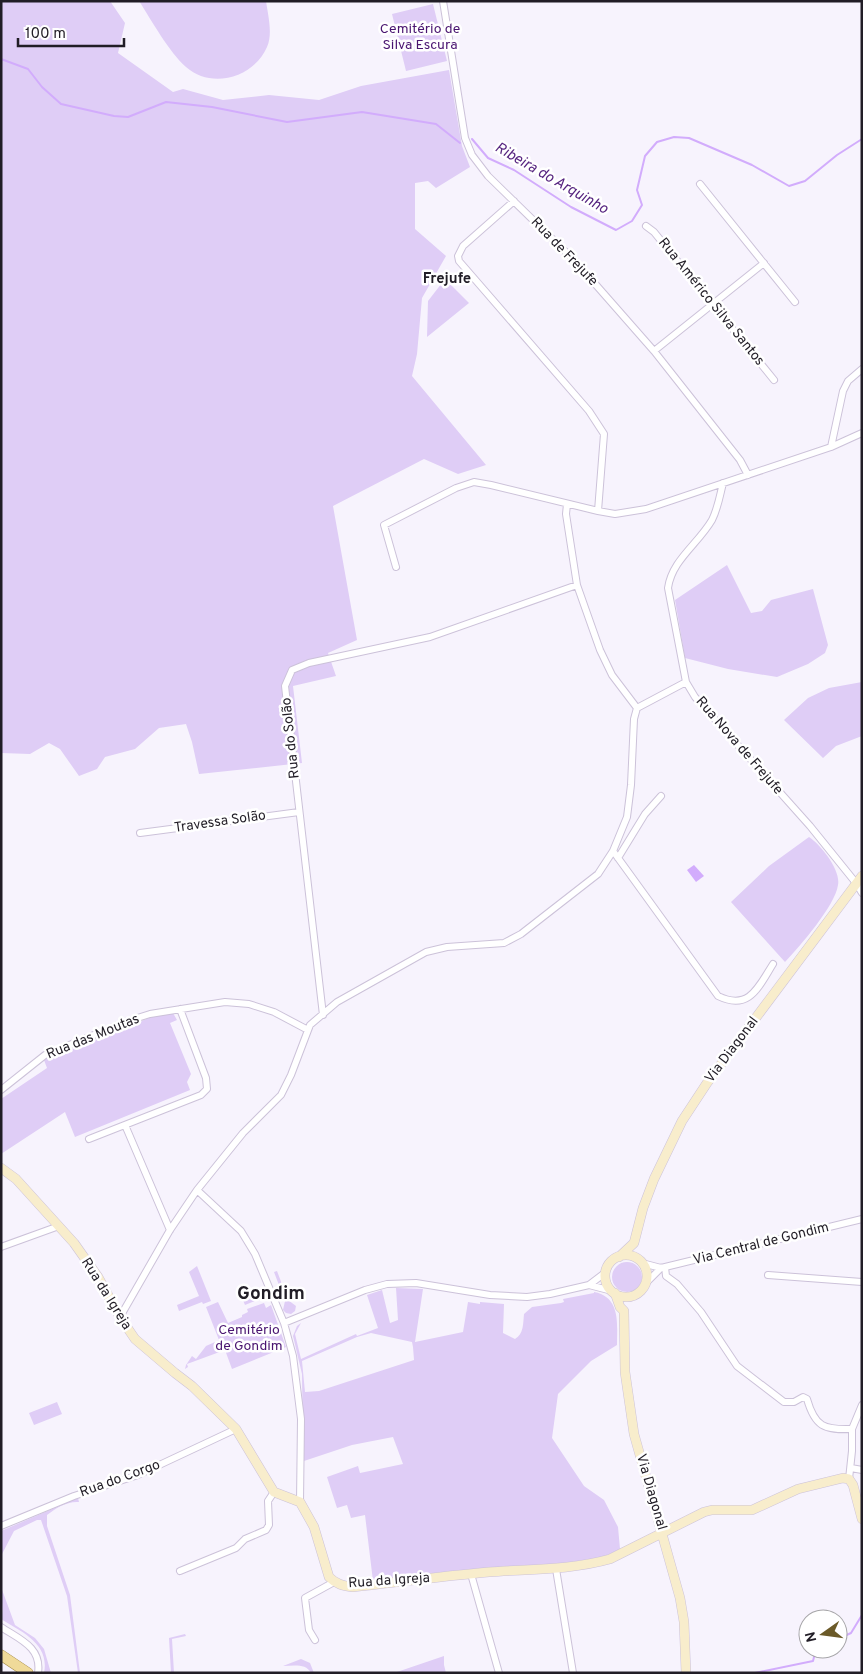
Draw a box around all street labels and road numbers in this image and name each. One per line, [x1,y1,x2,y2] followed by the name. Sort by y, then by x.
[527,214,601,290] street label: Rua de Frejufe
[654,235,768,369] street label: Rua Américo Silva Santos
[692,693,786,799] street label: Rua Nova de Frejufe
[278,696,304,779] street label: Rua do Solão
[173,807,267,837] street label: Travessa Solão
[44,1011,142,1063] street label: Rua das Moutas
[702,1014,762,1086] street label: Via Diagonal
[691,1219,831,1269] street label: Via Central de Gondim
[77,1255,135,1333] street label: Rua da Igreja
[632,1452,670,1532] street label: Via Diagonal
[77,1457,163,1501] street label: Rua do Corgo
[348,1570,430,1592] street label: Rua da Igreja

